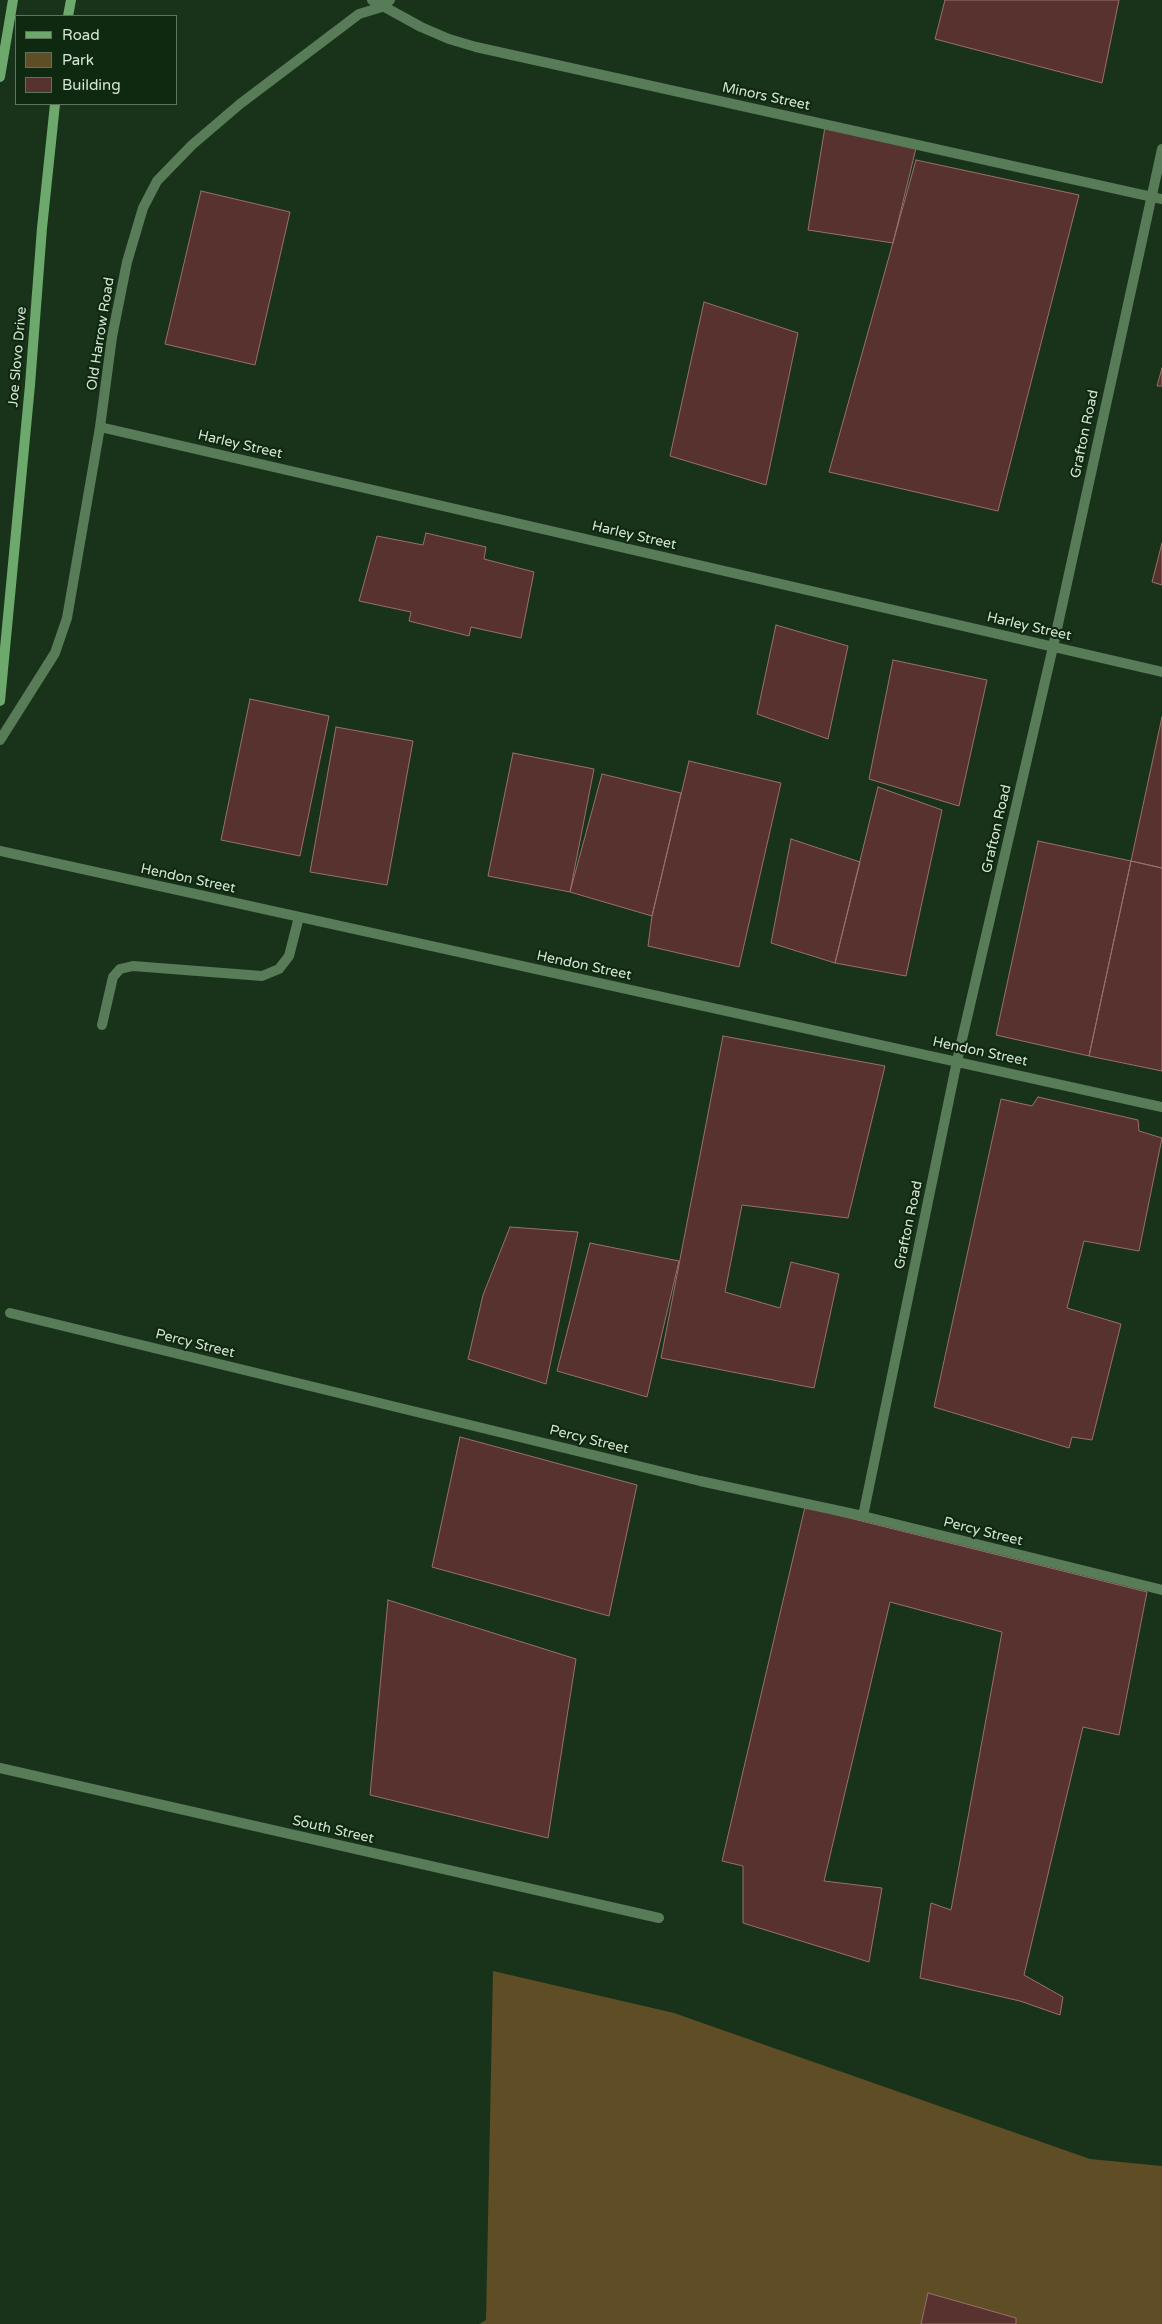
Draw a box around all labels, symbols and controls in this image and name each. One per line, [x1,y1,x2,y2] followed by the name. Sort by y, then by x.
[15,15,178,105] legend
[62,26,100,44] text: Road
[62,51,94,69] text: Park
[62,76,121,94] text: Building
[720,79,812,115] street label: Minors Street
[84,276,118,392] street label: Old Harrow Road
[5,306,31,408] street label: Joe Slovo Drive
[1067,388,1103,480] street label: Grafton Road
[196,427,284,463] street label: Harley Street
[590,518,678,554] street label: Harley Street
[985,609,1073,645] street label: Harley Street
[979,783,1015,875] street label: Grafton Road
[139,861,237,897] street label: Hendon Street
[535,948,633,984] street label: Hendon Street
[931,1034,1029,1070] street label: Hendon Street
[891,1179,927,1271] street label: Grafton Road
[154,1326,236,1362] street label: Percy Street
[548,1422,630,1458] street label: Percy Street
[942,1514,1024,1550] street label: Percy Street
[291,1812,375,1848] street label: South Street

